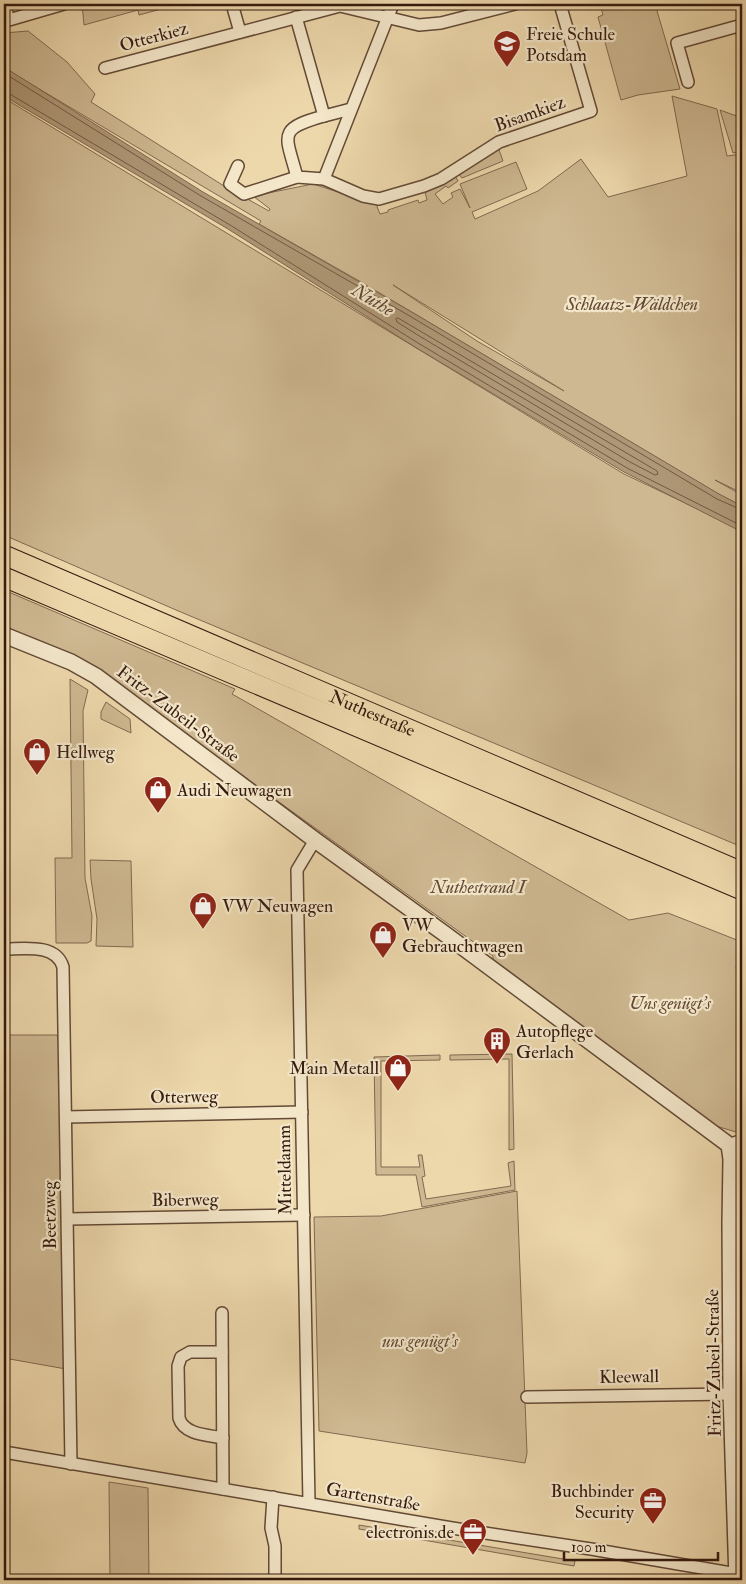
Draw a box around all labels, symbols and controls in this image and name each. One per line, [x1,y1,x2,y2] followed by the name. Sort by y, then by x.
[117,17,191,57] street label: Otterkiez
[526,23,615,67] place label: Freie Schule Potsdam
[492,29,522,68] school or university icon: Freie Schule Potsdam
[491,91,569,137] street label: Bisamkiez
[347,278,399,322] water label: Nuthe
[565,293,698,316] park label: Schlaatz-Wäldchen
[112,660,244,768] street label: Fritz-Zubeil-Straße
[326,685,419,742] street label: Nuthestraße
[22,737,52,776] shop icon: Hellweg
[56,741,116,764] place label: Hellweg
[143,775,173,814] shop icon: Audi Neuwagen
[176,779,292,802] place label: Audi Neuwagen
[430,876,528,899] park label: Nuthestrand I
[188,891,218,930] shop icon: VW Neuwagen
[222,895,333,918] place label: VW Neuwagen
[402,914,523,958] place label: VW Gebrauchtwagen
[368,920,398,959] shop icon: VW Gebrauchtwagen
[629,992,712,1015] park label: Uns genügt’s
[515,1020,594,1064] place label: Autopflege Gerlach
[482,1026,512,1065] building icon: Autopflege Gerlach
[383,1053,413,1092] shop icon: Main Metall
[289,1057,379,1080] place label: Main Metall
[150,1085,219,1109] street label: Otterweg
[273,1125,297,1215] street label: Mitteldamm
[38,1179,62,1250] street label: Beetzweg
[151,1188,220,1212] street label: Biberweg
[701,1288,727,1437] street label: Fritz-Zubeil-Straße
[382,1330,459,1353] park label: uns genügt's
[599,1365,659,1389] street label: Kleewall
[324,1477,422,1517] street label: Gartenstraße
[550,1480,635,1524] place label: Buchbinder Security
[638,1486,668,1525] office icon: Buchbinder Security
[458,1517,488,1556] office icon: electronis.de
[366,1521,454,1544] place label: electronis.de
[564,1529,717,1561] scale bar
[571,1538,607,1557] text: 100 m

